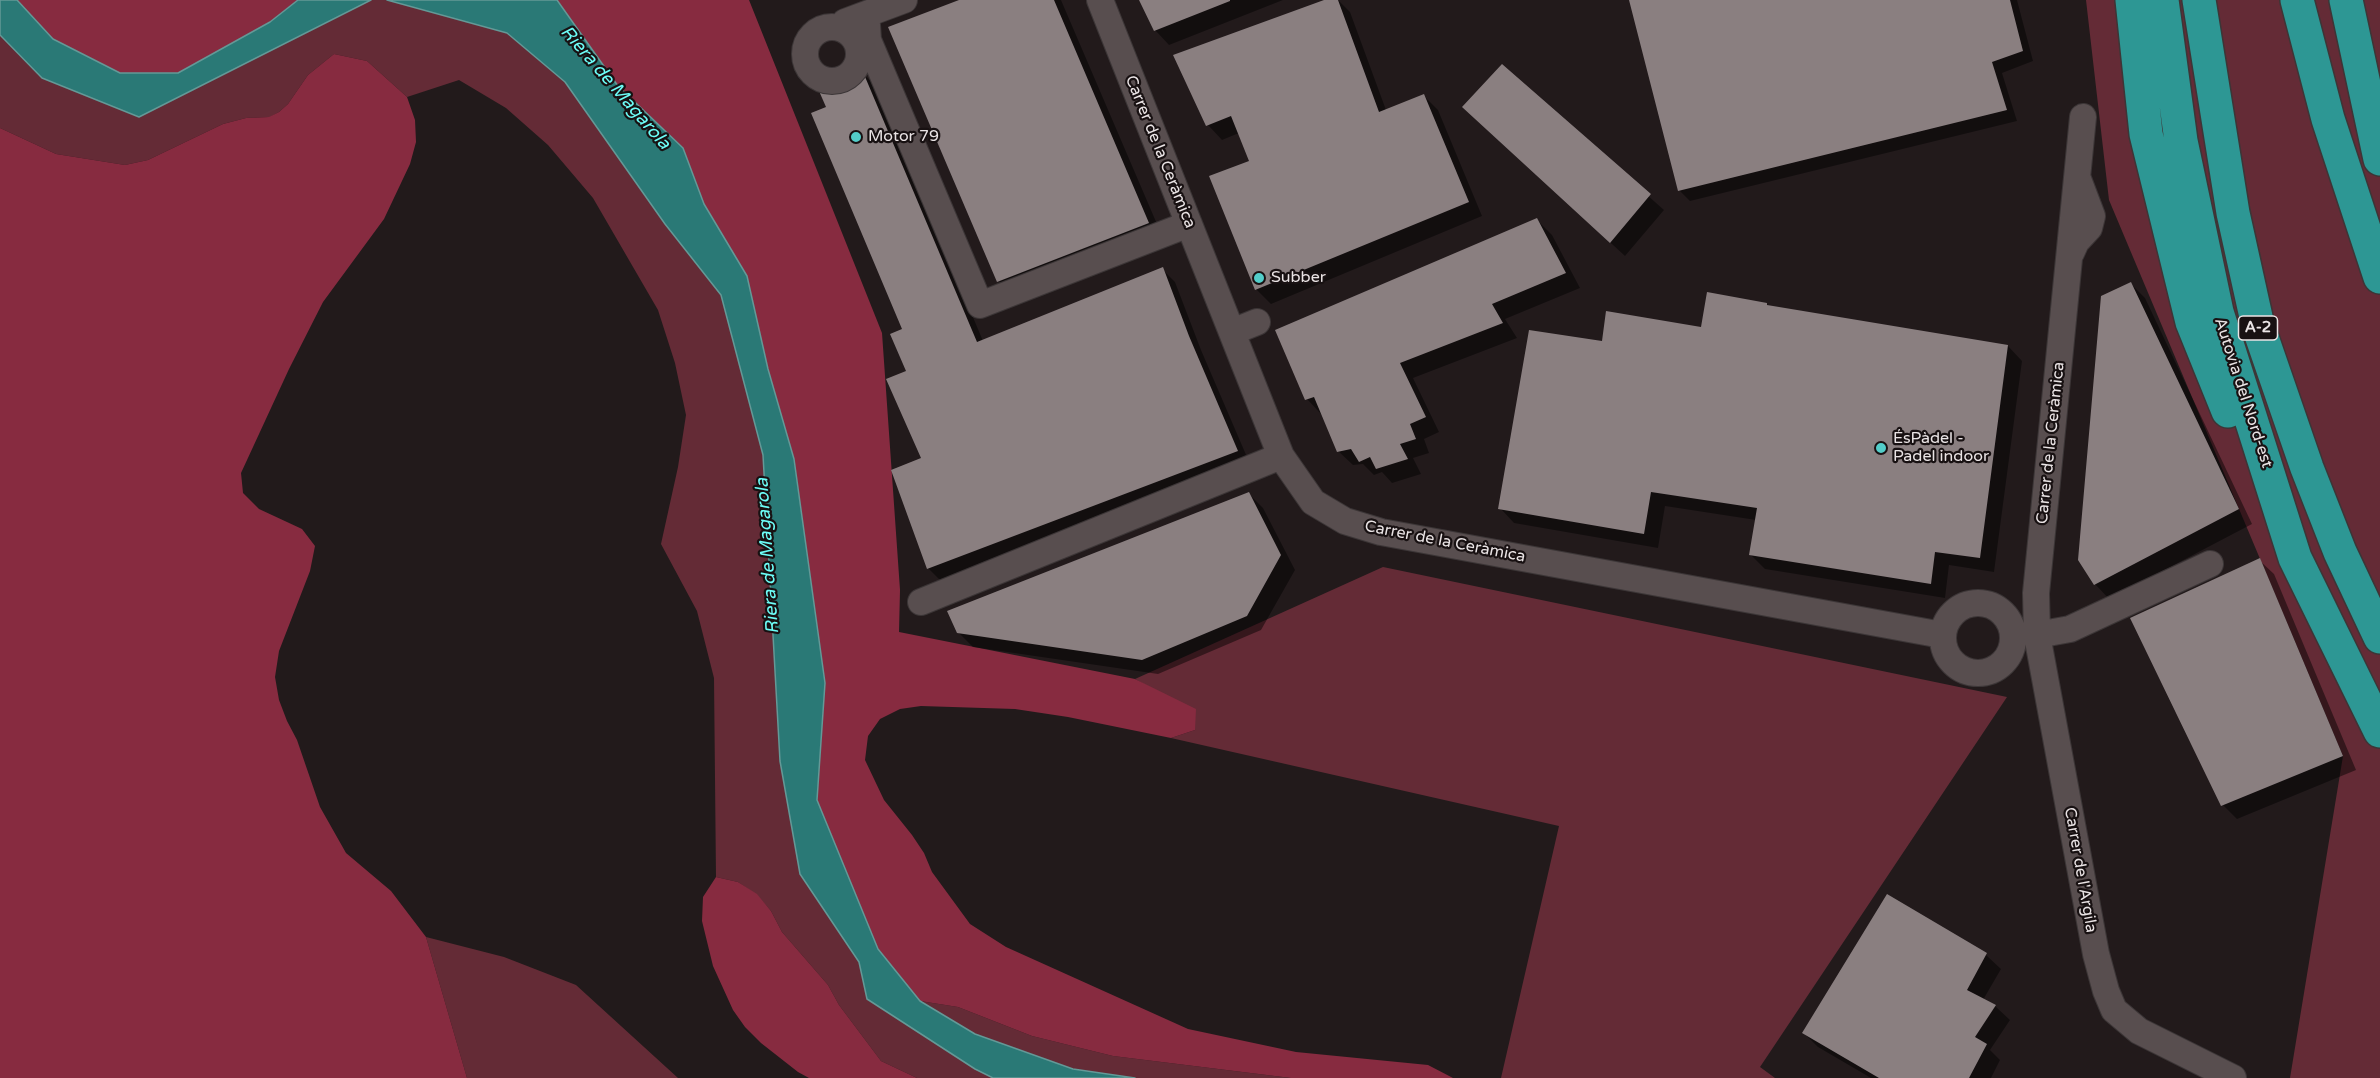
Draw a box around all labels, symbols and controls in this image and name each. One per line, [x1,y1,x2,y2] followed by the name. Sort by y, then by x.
[555,22,675,154] water label: Riera de Magarola
[1121,73,1199,231] street label: Carrer de la Ceràmica
[868,127,939,147] place label: Motor 79
[849,130,863,144] marker: Motor 79
[1271,268,1326,288] place label: Subber
[1252,271,1266,285] marker: Subber
[2210,316,2276,470] street label: Autovia del Nord-est
[2238,316,2278,340] road number: A-2
[2033,361,2069,525] street label: Carrer de la Ceràmica
[1893,429,1989,467] place label: ÉsPàdel - Padel indoor
[1874,441,1888,455] marker: ÉsPàdel - Padel indoor
[752,477,784,635] water label: Riera de Magarola
[1363,517,1527,567] street label: Carrer de la Ceràmica
[2060,806,2100,934] street label: Carrer de l'Argila

